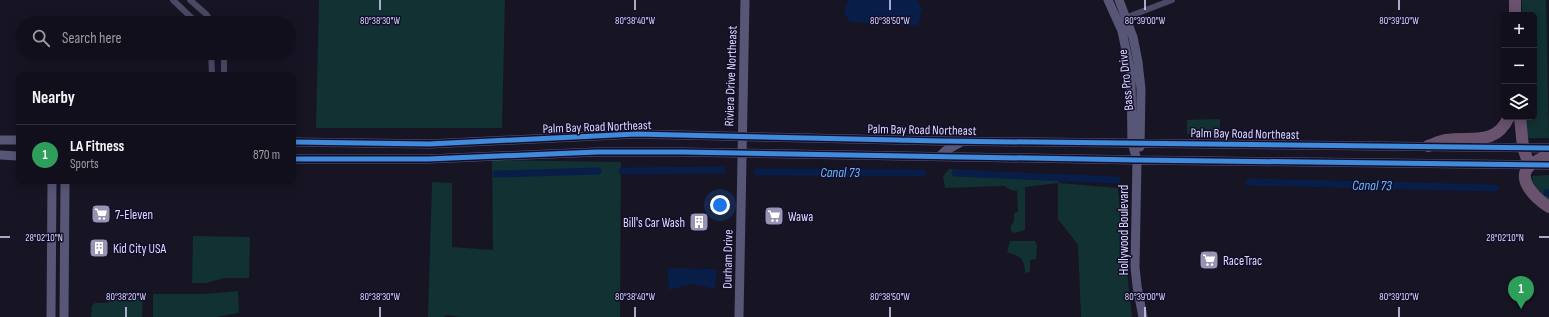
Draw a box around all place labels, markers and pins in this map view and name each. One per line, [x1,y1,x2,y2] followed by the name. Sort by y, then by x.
[90,203,112,225] supermarket icon: 7-Eleven
[763,205,785,227] supermarket icon: Wawa
[115,207,153,223] place label: 7-Eleven
[788,209,813,225] place label: Wawa
[688,211,710,233] building icon: Bill's Car Wash
[623,215,685,231] place label: Bill's Car Wash
[88,237,110,259] building icon: Kid City USA
[113,241,167,257] place label: Kid City USA
[1198,249,1220,271] supermarket icon: RaceTrac
[1223,253,1262,269] place label: RaceTrac
[1508,276,1534,309] pin: 1

